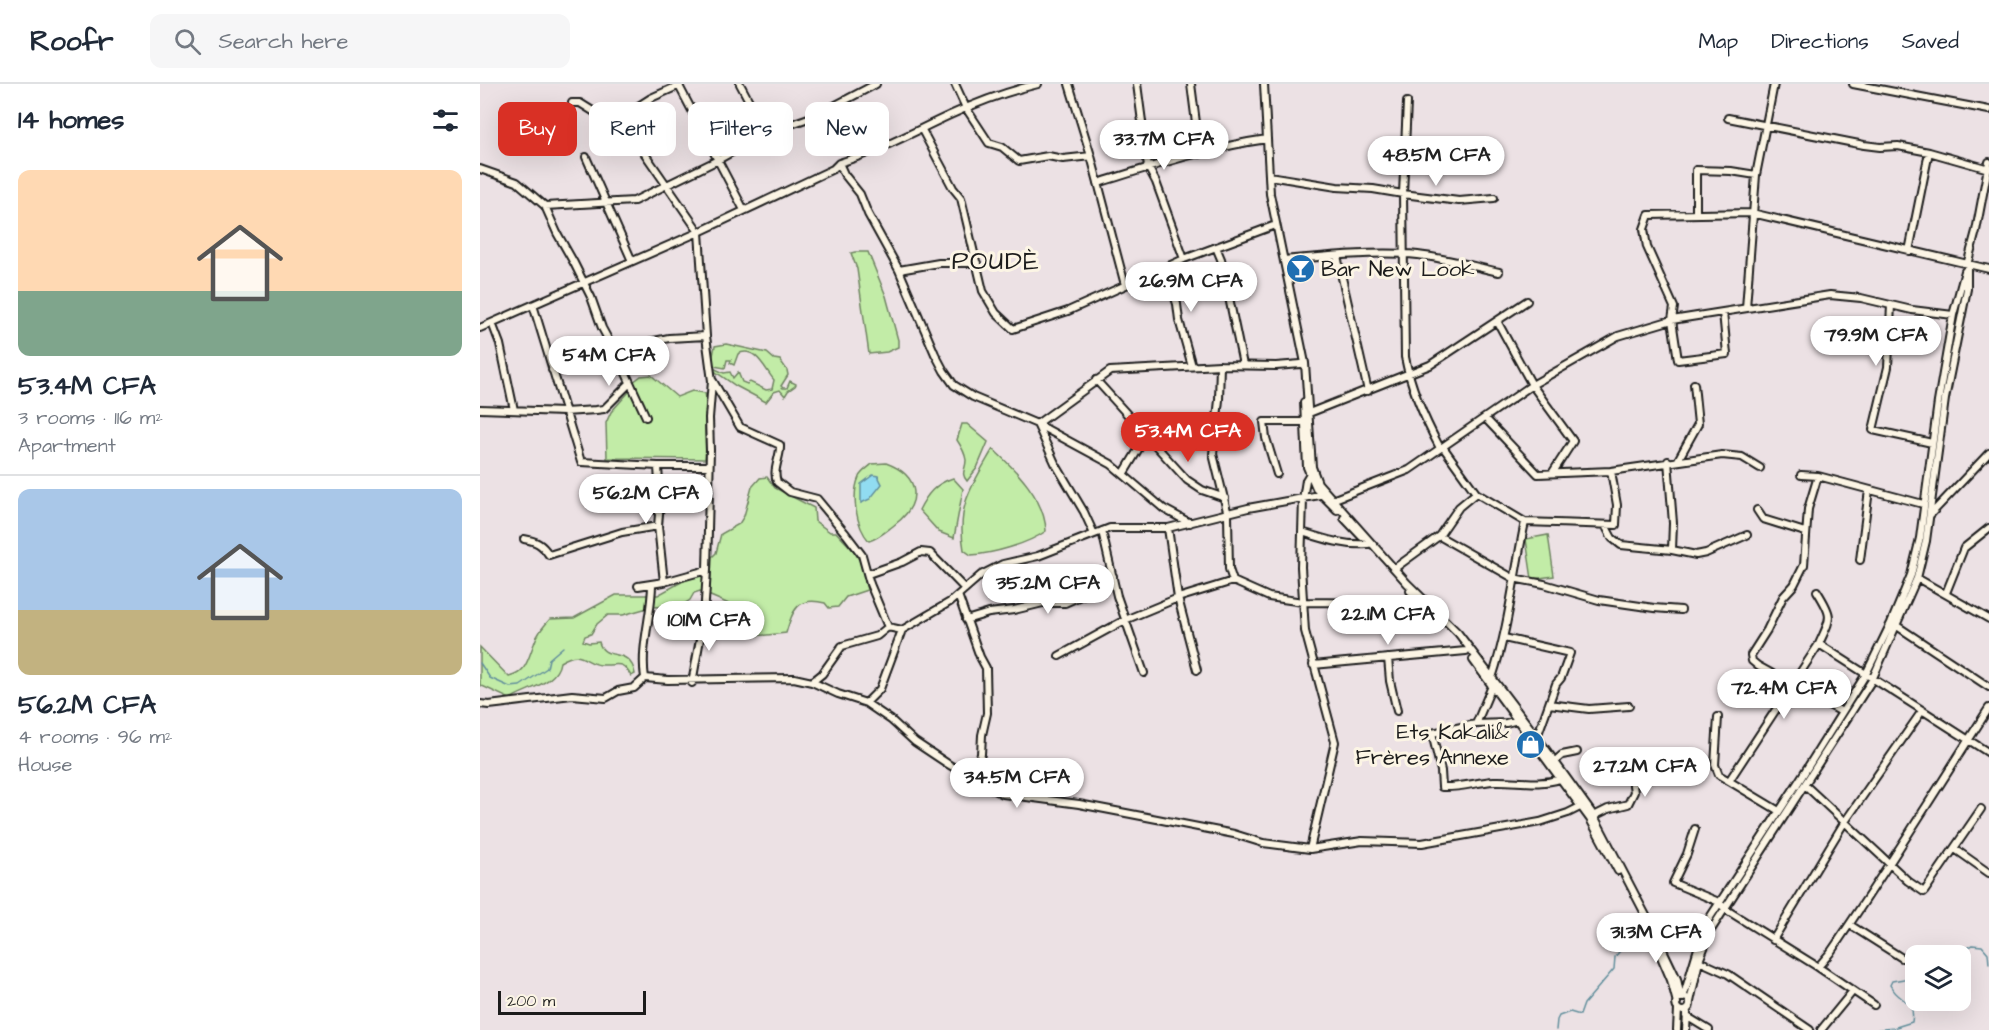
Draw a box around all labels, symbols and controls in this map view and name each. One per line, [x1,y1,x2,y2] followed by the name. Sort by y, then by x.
[150,14,570,68] search box
[30,22,114,61] text: Roofr
[171,25,204,58] icon: search
[219,26,348,57] text: Search here
[1698,27,1738,56] text: Map
[1771,27,1869,56] text: Directions
[1902,27,1959,56] text: Saved
[18,102,124,138] text: 14 homes
[498,102,577,156] chip: Buy
[589,102,676,156] chip: Rent
[688,102,793,156] chip: Filters
[805,102,889,156] chip: New
[429,104,462,137] icon: filters
[1095,120,1233,171] pin: 33.7M CFA
[1114,125,1214,153] text: 33.7M CFA
[1367,136,1505,187] pin: 48.5M CFA
[1382,141,1490,169] text: 48.5M CFA
[186,209,294,317] icon: home
[952,243,1040,279] district label: POUDÈ
[1284,252,1316,284] bar icon: Bar New Look
[1321,254,1475,285] place label: Bar New Look
[1122,262,1260,313] pin: 26.9M CFA
[1139,267,1243,295] text: 26.9M CFA
[1807,316,1945,367] pin: 79.9M CFA
[1824,321,1928,349] text: 79.9M CFA
[554,336,664,387] pin: 54M CFA
[562,341,656,369] text: 54M CFA
[18,368,156,404] text: 53.4M CFA
[18,404,163,432] text: 3 rooms · 116 m²
[1119,412,1257,463] pin: 53.4M CFA
[1135,417,1241,445] text: 53.4M CFA
[18,432,116,460] text: Apartment
[577,474,715,525] pin: 56.2M CFA
[593,479,699,507] text: 56.2M CFA
[186,528,294,636] icon: home
[979,564,1117,615] pin: 35.2M CFA
[996,569,1100,597] text: 35.2M CFA
[1319,595,1457,646] pin: 22.1M CFA
[1341,600,1435,628] text: 22.1M CFA
[647,601,771,652] pin: 101M CFA
[667,606,751,634] text: 101M CFA
[1715,669,1853,720] pin: 72.4M CFA
[1731,674,1837,702] text: 72.4M CFA
[18,687,156,723] text: 56.2M CFA
[1356,717,1509,773] place label: Ets Kakali& Frères Annexe
[18,723,173,751] text: 4 rooms · 96 m²
[1514,728,1546,760] shop icon: Ets Kakali& Frères Annexe
[1576,747,1714,798] pin: 27.2M CFA
[18,751,72,779] text: House
[1593,752,1697,780] text: 27.2M CFA
[948,758,1086,809] pin: 34.5M CFA
[964,763,1070,791] text: 34.5M CFA
[1587,913,1725,964] pin: 31.3M CFA
[1610,918,1702,946] text: 31.3M CFA
[1905,945,1971,1011] map controls
[1905,945,1971,1011] button: layers
[498,988,646,1016] scale bar
[507,990,555,1012] text: 200 m

